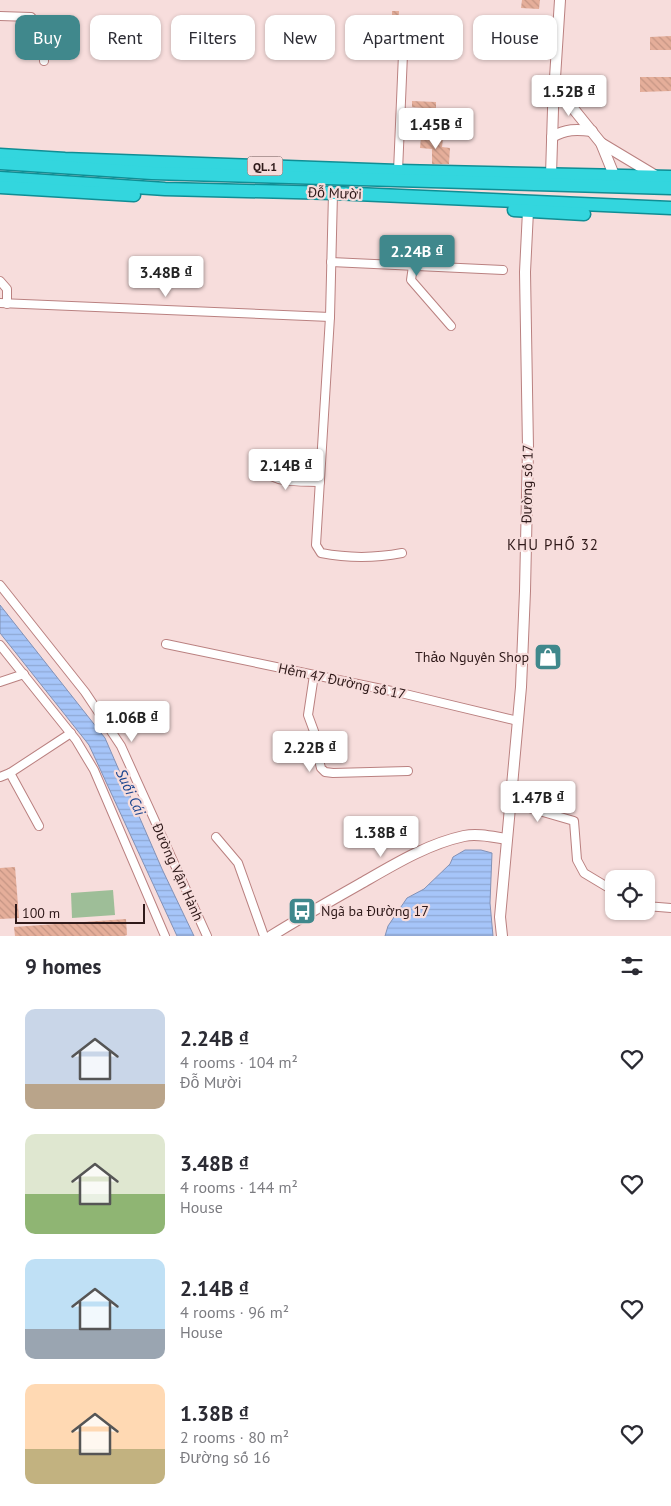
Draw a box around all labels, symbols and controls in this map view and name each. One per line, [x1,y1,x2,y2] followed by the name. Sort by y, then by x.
[15,15,80,60] chip: Buy
[90,15,161,60] chip: Rent
[171,15,255,60] chip: Filters
[265,15,335,60] chip: New
[345,15,463,60] chip: Apartment
[473,15,557,60] chip: House
[523,74,615,117] pin: 1.52B ₫
[543,81,595,101] text: 1.52B ₫
[390,108,482,150] pin: 1.45B ₫
[410,114,462,134] text: 1.45B ₫
[248,157,282,176] road number: QL.1
[307,183,362,203] street label: Đỗ Mười
[371,234,463,277] pin: 2.24B ₫
[391,241,443,261] text: 2.24B ₫
[120,256,212,298] pin: 3.48B ₫
[140,262,192,282] text: 3.48B ₫
[517,444,537,525] street label: Đường số 17
[240,448,332,491] pin: 2.14B ₫
[260,455,312,475] text: 2.14B ₫
[507,535,599,554] district label: KHU PHỐ 32
[533,642,563,672] shop icon: Thảo Nguyên Shop
[415,648,529,666] place label: Thảo Nguyên Shop
[277,659,407,703] street label: Hẻm 47 Đường số 17
[86,700,178,743] pin: 1.06B ₫
[106,707,158,727] text: 1.06B ₫
[264,730,356,773] pin: 2.22B ₫
[284,737,336,757] text: 2.22B ₫
[112,766,151,819] water label: Suối Cái
[492,780,584,823] pin: 1.47B ₫
[512,787,564,807] text: 1.47B ₫
[335,816,427,858] pin: 1.38B ₫
[148,819,208,924] street label: Đường Vận Hành
[355,822,407,842] text: 1.38B ₫
[605,870,655,920] map controls
[605,870,655,920] button: locate
[287,896,317,926] bus stop icon: Ngã ba Đường 17
[15,901,145,924] scale bar
[321,902,429,920] place label: Ngã ba Đường 17
[22,904,60,922] text: 100 m
[618,952,646,980] icon: filters
[25,953,101,980] text: 9 homes
[180,1025,249,1052] text: 2.24B ₫
[65,1029,125,1089] icon: home
[618,1045,646,1073] icon: heart
[180,1052,298,1072] text: 4 rooms · 104 m²
[180,1072,242,1092] text: Đỗ Mười
[180,1150,249,1177] text: 3.48B ₫
[65,1154,125,1214] icon: home
[618,1170,646,1198] icon: heart
[180,1177,298,1197] text: 4 rooms · 144 m²
[180,1197,223,1217] text: House
[180,1275,249,1302] text: 2.14B ₫
[65,1279,125,1339] icon: home
[618,1295,646,1323] icon: heart
[180,1302,289,1322] text: 4 rooms · 96 m²
[180,1322,223,1342] text: House
[180,1400,249,1427] text: 1.38B ₫
[65,1404,125,1464] icon: home
[618,1420,646,1448] icon: heart
[180,1427,289,1447] text: 2 rooms · 80 m²
[180,1447,270,1467] text: Đường số 16

